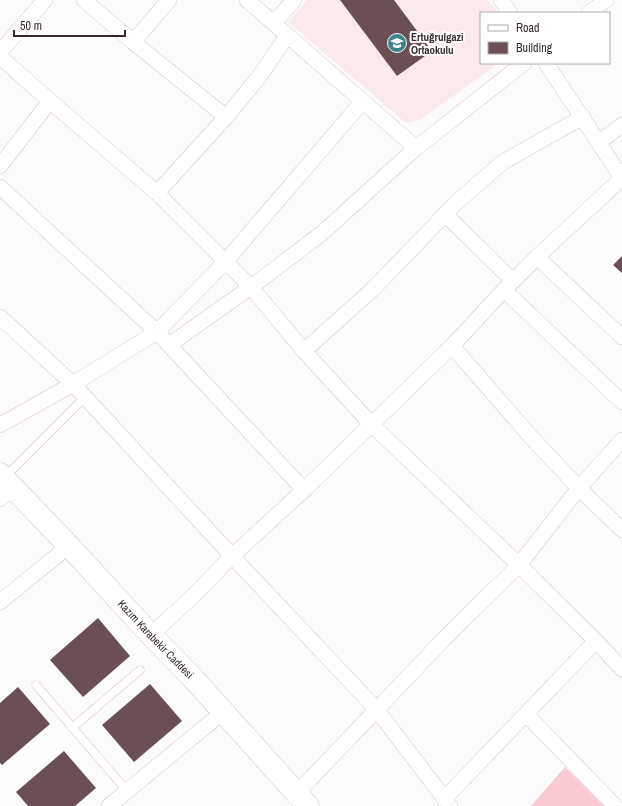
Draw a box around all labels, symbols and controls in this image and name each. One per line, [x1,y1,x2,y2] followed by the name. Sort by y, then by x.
[14,12,125,38] scale bar
[480,12,610,64] legend
[20,18,42,34] text: 50 m
[516,20,540,36] text: Road
[411,30,464,57] place label: Ertuğrulgazi Ortaokulu
[386,32,408,54] school or university icon: Ertuğrulgazi Ortaokulu
[516,40,553,56] text: Building
[115,597,197,681] street label: Kazım Karabekir Caddesi

